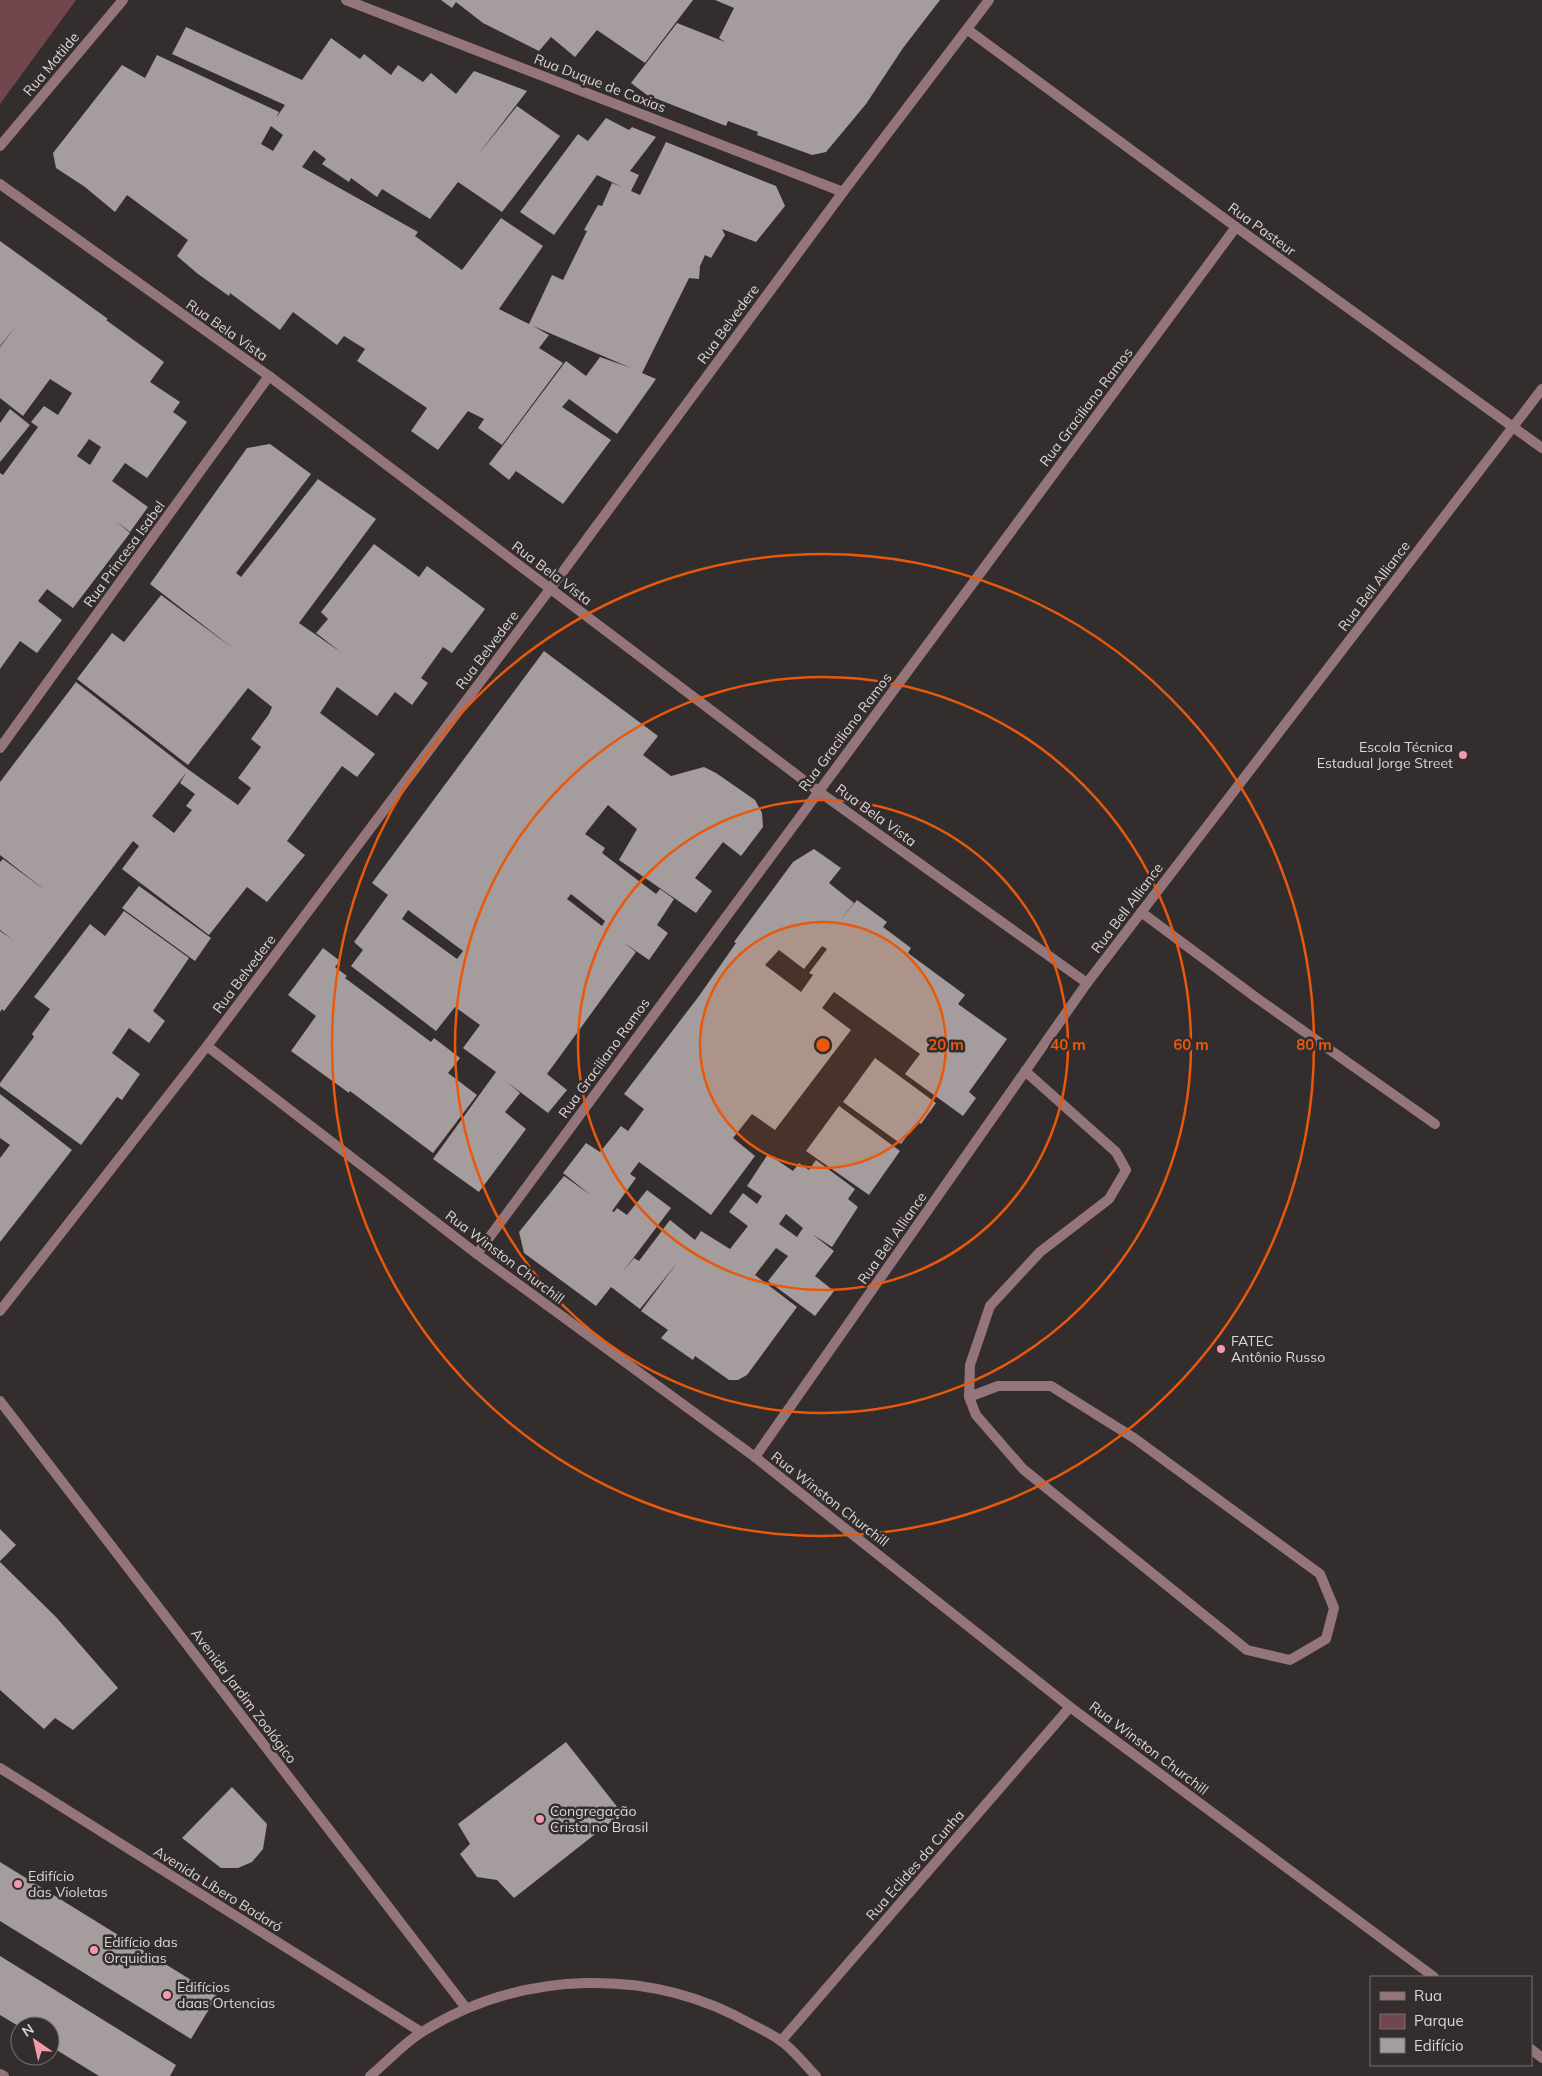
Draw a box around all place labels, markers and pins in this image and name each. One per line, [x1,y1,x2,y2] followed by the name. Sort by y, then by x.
[1317,738,1453,772] place label: Escola Técnica Estadual Jorge Street
[1457,749,1469,761] marker: Escola Técnica Estadual Jorge Street
[814,1036,832,1054] centre of rings
[1231,1332,1325,1366] place label: FATEC Antônio Russo
[1215,1343,1227,1355] marker: FATEC Antônio Russo
[550,1802,648,1836] place label: Congregação Crista no Brasil
[534,1813,546,1825] marker: Congregação Crista no Brasil
[28,1867,108,1901] place label: Edifício das Violetas
[12,1878,24,1890] marker: Edifício das Violetas
[104,1933,178,1967] place label: Edifício das Orquidias
[88,1944,100,1956] marker: Edifício das Orquidias
[177,1978,275,2012] place label: Edifícios daas Ortencias
[161,1989,173,2001] marker: Edifícios daas Ortencias

